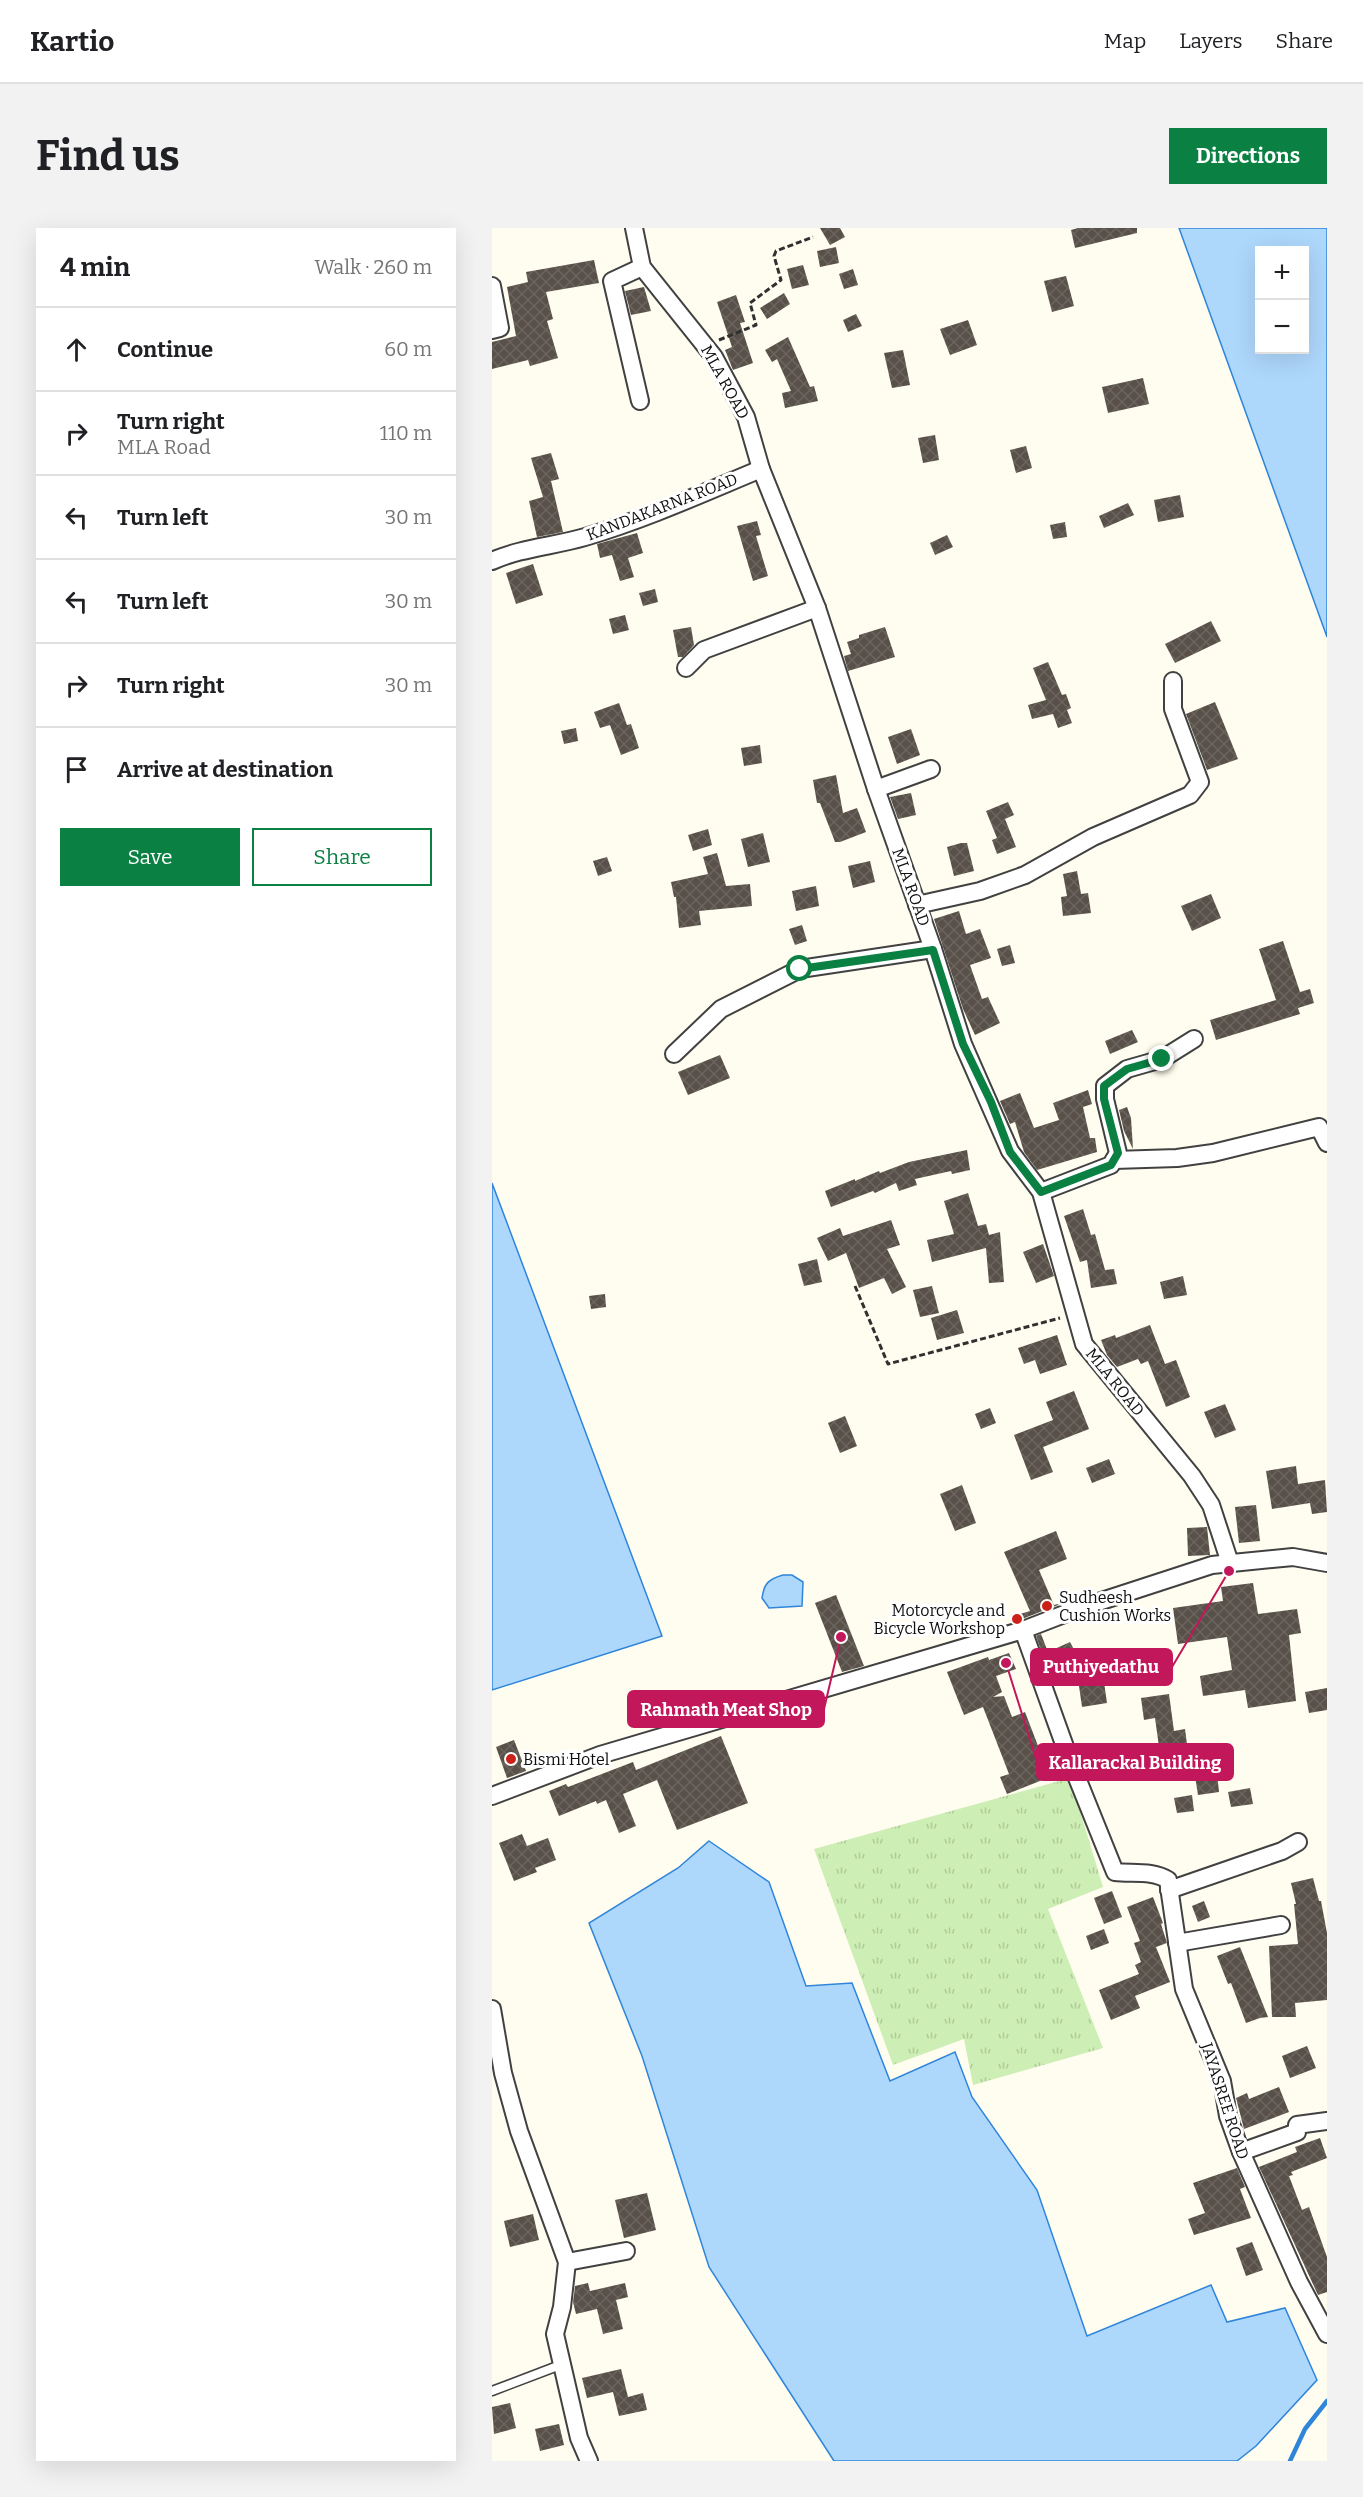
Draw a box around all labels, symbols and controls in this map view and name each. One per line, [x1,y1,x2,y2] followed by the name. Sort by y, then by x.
[30,25,114,58] text: Kartio
[1104,28,1146,54] text: Map
[1179,28,1243,54] text: Layers
[1276,28,1333,54] text: Share
[1169,128,1327,184] button: Directions
[36,131,180,181] text: Find us
[1255,246,1309,354] map controls
[1255,246,1309,300] button: +
[60,252,130,283] text: 4 min
[314,255,432,279] text: Walk · 260 m
[1255,300,1309,354] button: −
[60,333,93,366] icon: ahead
[117,336,213,363] text: Continue
[384,337,432,361] text: 60 m
[697,342,753,422] street label: MLA ROAD
[117,408,225,435] text: Turn right
[60,417,93,450] icon: right
[380,421,432,445] text: 110 m
[117,435,211,459] text: MLA Road
[584,469,740,545] street label: KANDAKARNA ROAD
[60,501,93,534] icon: left
[117,504,209,531] text: Turn left
[385,505,432,529] text: 30 m
[60,585,93,618] icon: left
[117,588,209,615] text: Turn left
[385,589,432,613] text: 30 m
[60,669,93,702] icon: right
[117,672,225,699] text: Turn right
[385,673,432,697] text: 30 m
[60,753,93,786] icon: arrive
[117,756,333,783] text: Arrive at destination
[60,828,240,886] button: Save
[252,828,432,886] button: Share
[888,845,934,929] street label: MLA ROAD
[786,955,812,981] route start
[1148,1045,1174,1071] route end
[1082,1344,1148,1420] street label: MLA ROAD
[1059,1588,1171,1625] place label: Sudheesh Cushion Works
[1040,1599,1054,1613] marker: Sudheesh Cushion Works
[874,1601,1006,1638] place label: Motorcycle and Bicycle Workshop
[1010,1612,1024,1626] marker: Motorcycle and Bicycle Workshop
[1031,1649,1172,1685] callout: Puthiyedathu
[1043,1656,1160,1678] text: Puthiyedathu
[628,1691,824,1727] callout: Rahmath Meat Shop
[640,1699,812,1721] text: Rahmath Meat Shop
[1037,1744,1233,1780] callout: Kallarackal Building
[523,1750,610,1769] place label: Bismi Hotel
[504,1752,518,1766] marker: Bismi Hotel
[1049,1752,1222,1774] text: Kallarackal Building
[1197,2039,1253,2162] street label: JAYASREE ROAD

